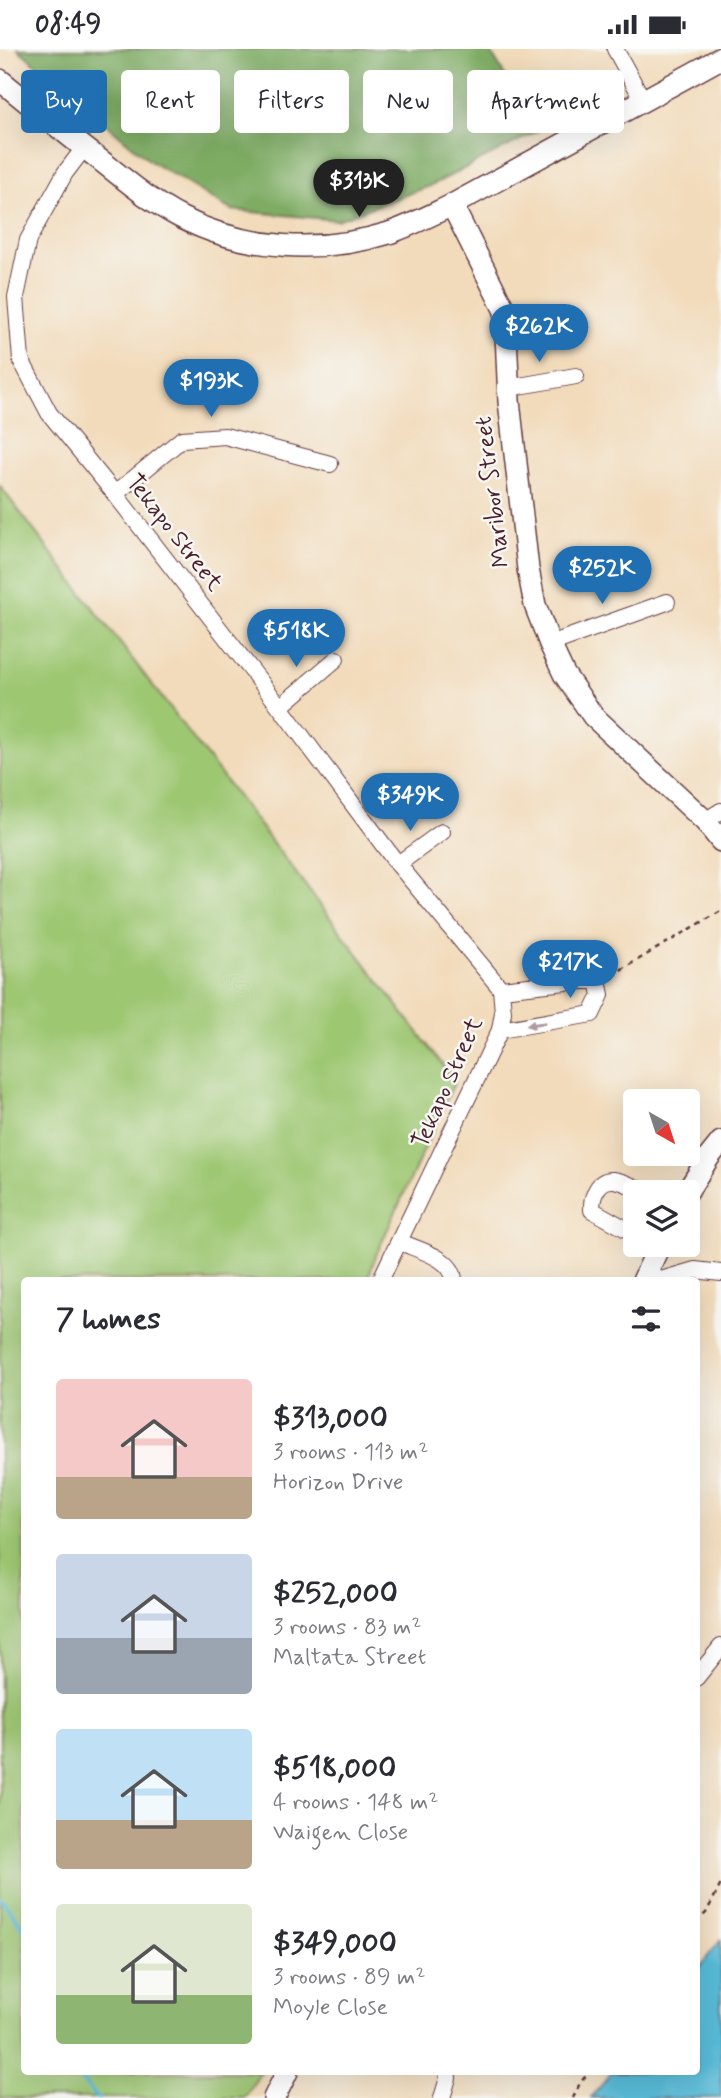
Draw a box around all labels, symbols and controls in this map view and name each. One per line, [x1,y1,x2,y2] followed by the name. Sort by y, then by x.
[35,8,101,42] text: 08:49
[21,70,107,133] chip: Buy
[121,70,220,133] chip: Rent
[234,70,349,133] chip: Filters
[363,70,453,133] chip: New
[467,70,624,133] chip: Apartment
[310,159,408,219] pin: $313K
[329,167,389,197] text: $313K
[490,305,588,364] pin: $262K
[505,312,573,342] text: $262K
[162,359,260,419] pin: $193K
[179,367,243,397] text: $193K
[468,415,518,569] street label: Maribor Street
[119,468,229,598] street label: Tekapo Street
[553,547,651,606] pin: $252K
[569,554,636,584] text: $252K
[247,609,345,669] pin: $518K
[263,617,329,647] text: $518K
[361,773,459,833] pin: $349K
[377,781,443,811] text: $349K
[521,941,619,1000] pin: $217K
[538,948,602,978] text: $217K
[405,1012,491,1154] street label: Tekapo Street
[525,1019,547,1030] one-way arrow
[623,1089,700,1165] north arrow
[623,1089,700,1257] map controls
[623,1180,700,1257] button: layers
[56,1300,161,1339] text: 7 homes
[627,1300,665,1338] icon: filters
[273,1399,388,1438] text: $313,000
[112,1407,196,1491] icon: home
[273,1438,428,1468] text: 3 rooms · 113 m²
[273,1468,403,1498] text: Horizon Drive
[273,1574,398,1613] text: $252,000
[112,1582,196,1666] icon: home
[273,1613,421,1643] text: 3 rooms · 83 m²
[273,1643,426,1673] text: Maltata Street
[273,1749,396,1788] text: $518,000
[112,1757,196,1841] icon: home
[273,1788,438,1818] text: 4 rooms · 148 m²
[273,1818,408,1848] text: Waigen Close
[273,1924,397,1963] text: $349,000
[112,1932,196,2016] icon: home
[273,1963,425,1993] text: 3 rooms · 89 m²
[273,1993,388,2023] text: Moyle Close

